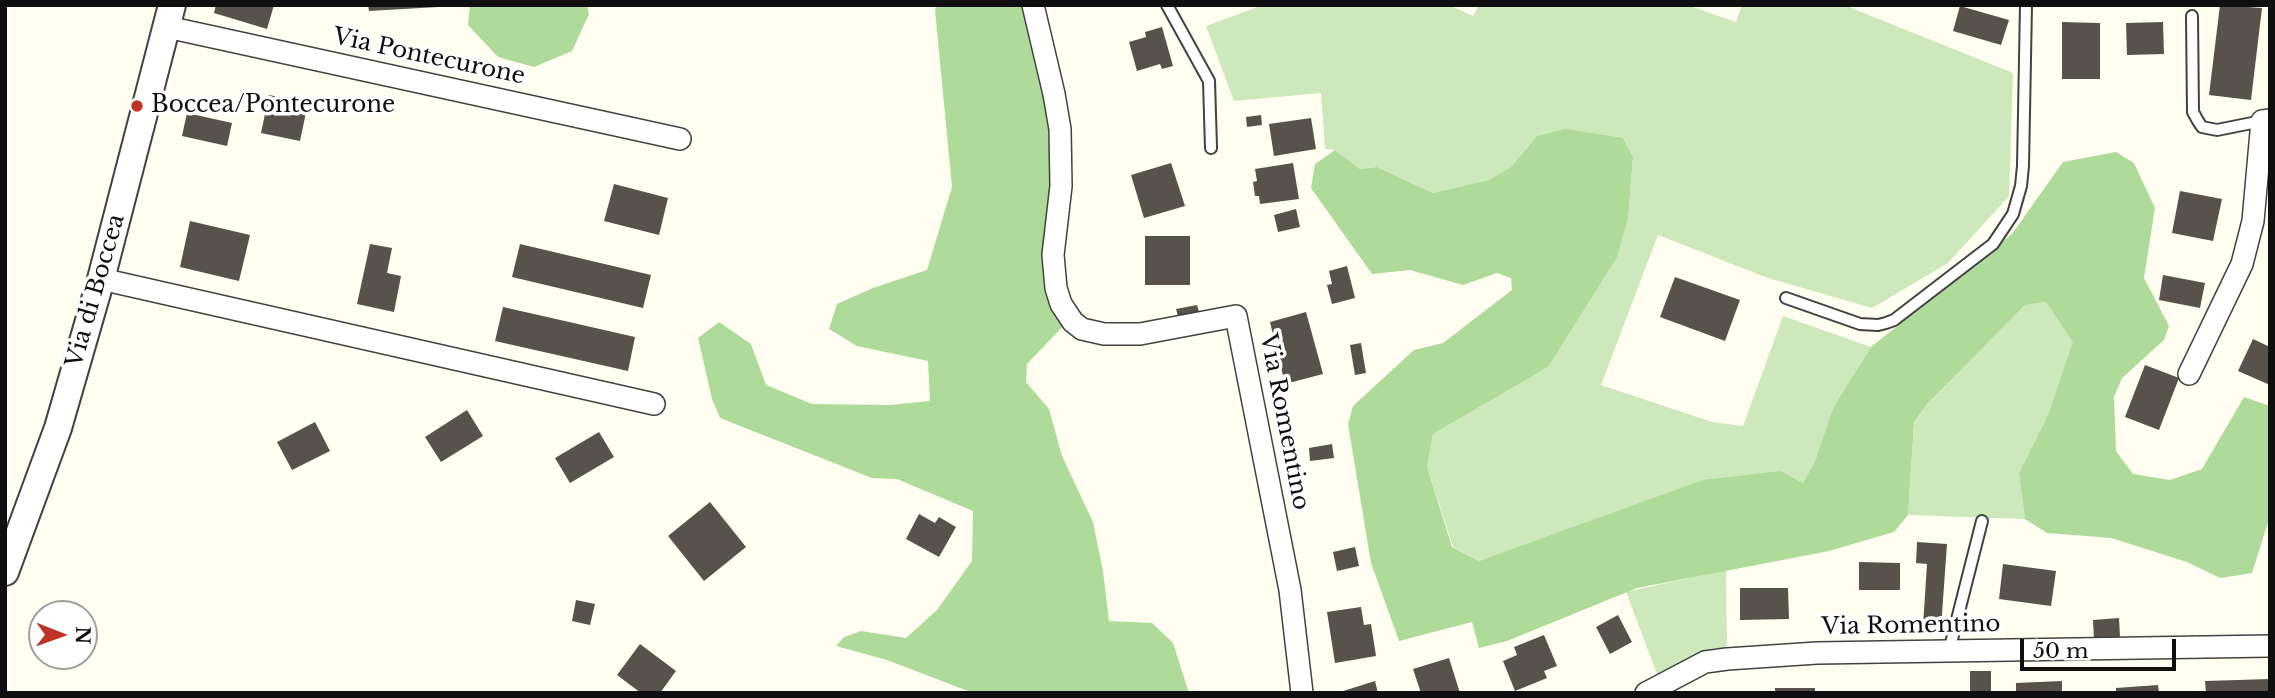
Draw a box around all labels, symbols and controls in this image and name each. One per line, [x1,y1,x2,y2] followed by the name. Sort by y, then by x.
[331,23,527,91] street label: Via Pontecurone
[151,92,395,120] place label: Boccea/Pontecurone
[129,98,145,114] marker: Boccea/Pontecurone
[61,211,131,371] street label: Via di Boccea
[1253,331,1315,513] street label: Via Romentino
[28,600,98,670] north arrow
[1821,611,2001,641] street label: Via Romentino
[2023,624,2179,668] scale bar
[71,626,94,644] text: N
[2033,638,2088,664] text: 50 m

